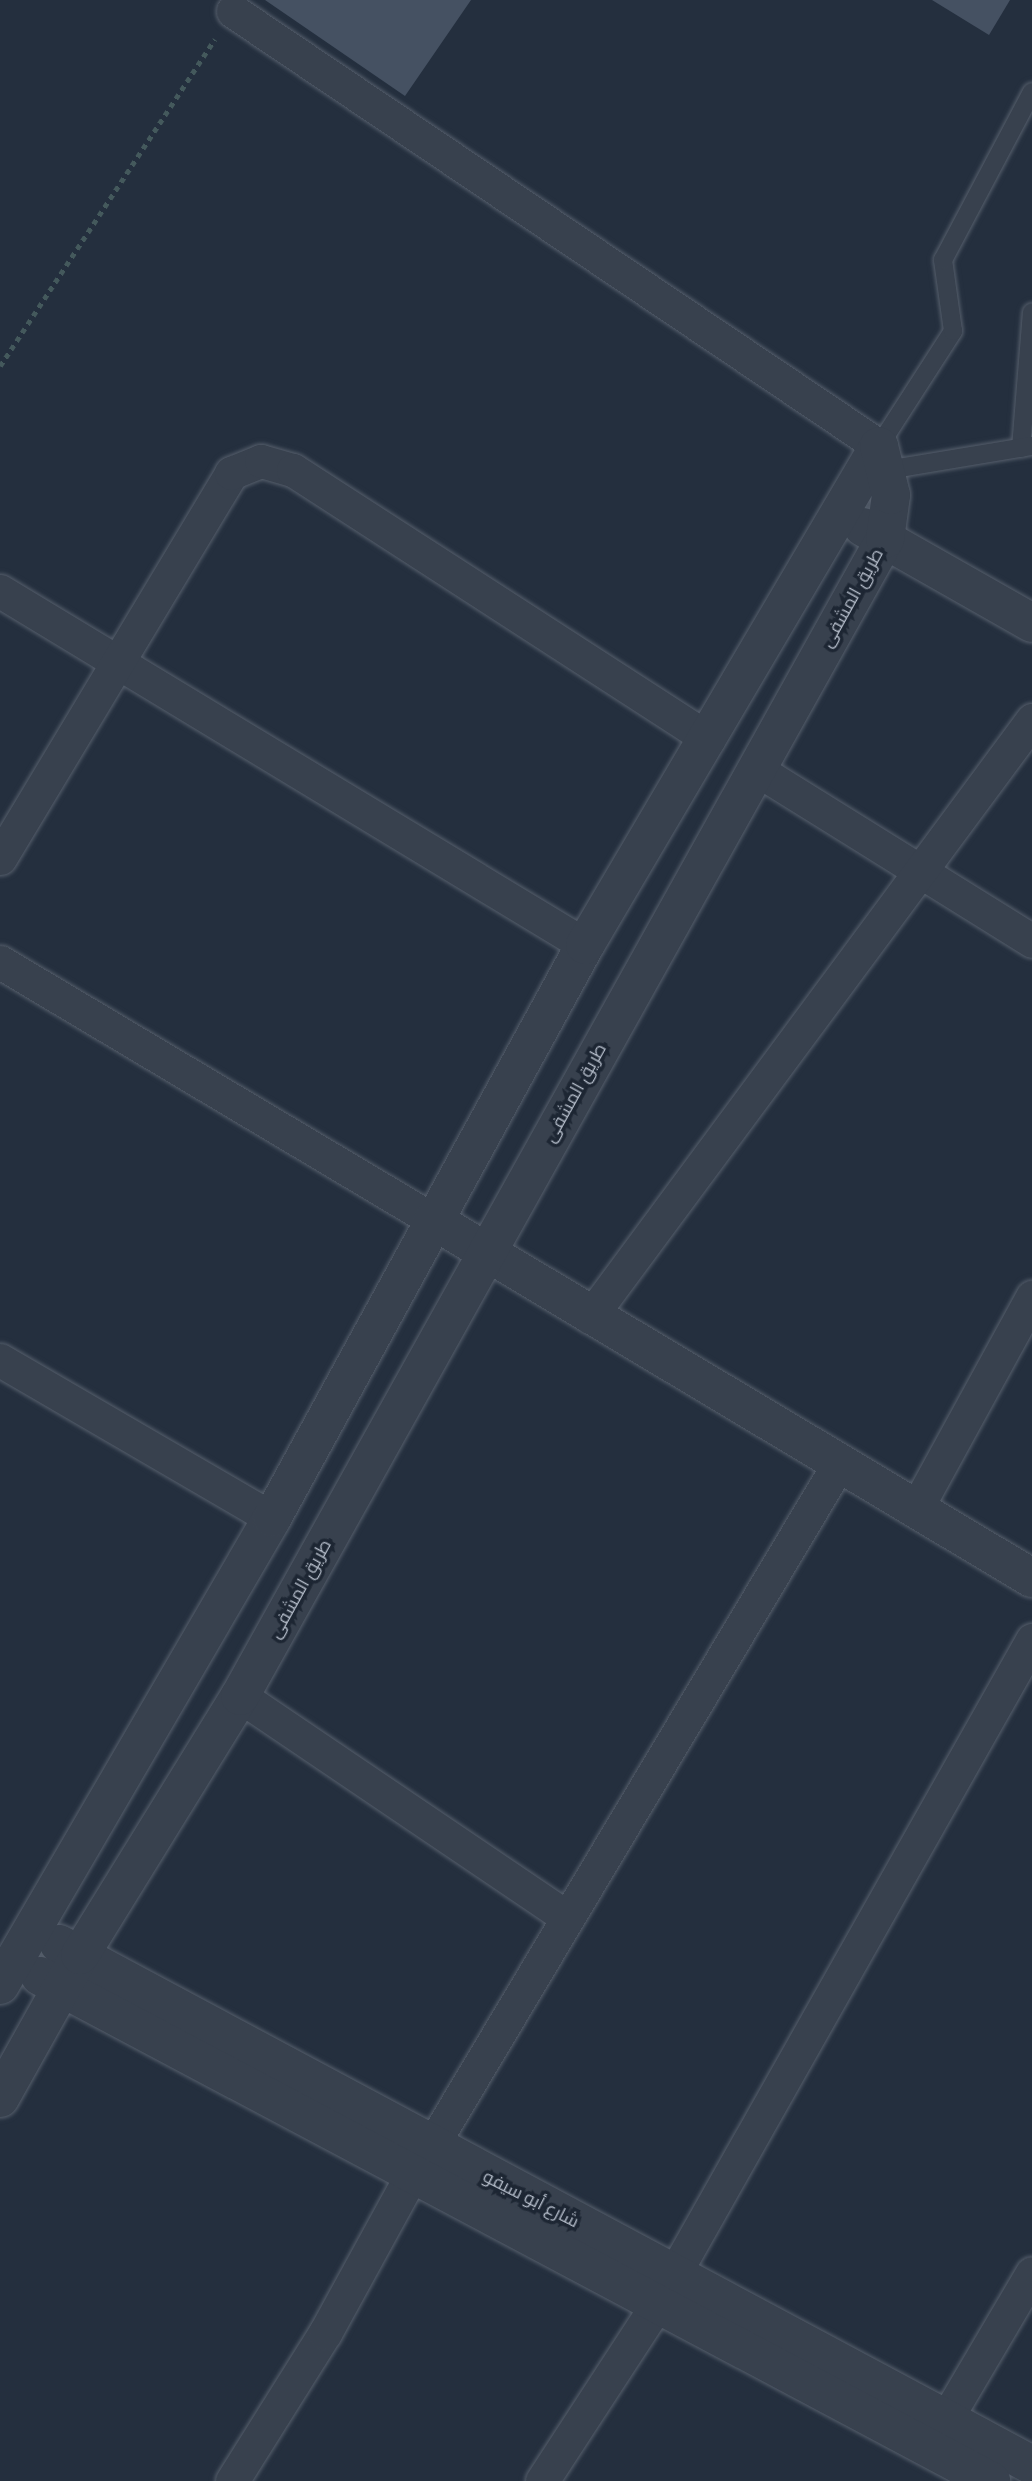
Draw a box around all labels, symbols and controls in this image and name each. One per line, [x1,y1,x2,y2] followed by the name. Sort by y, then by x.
[816,545,888,651] street label: طريق المشفى
[539,1040,611,1146] street label: طريق المشفى
[264,1536,336,1642] street label: طريق المشفى
[479,2166,583,2232] street label: شارع أبو سيفو

